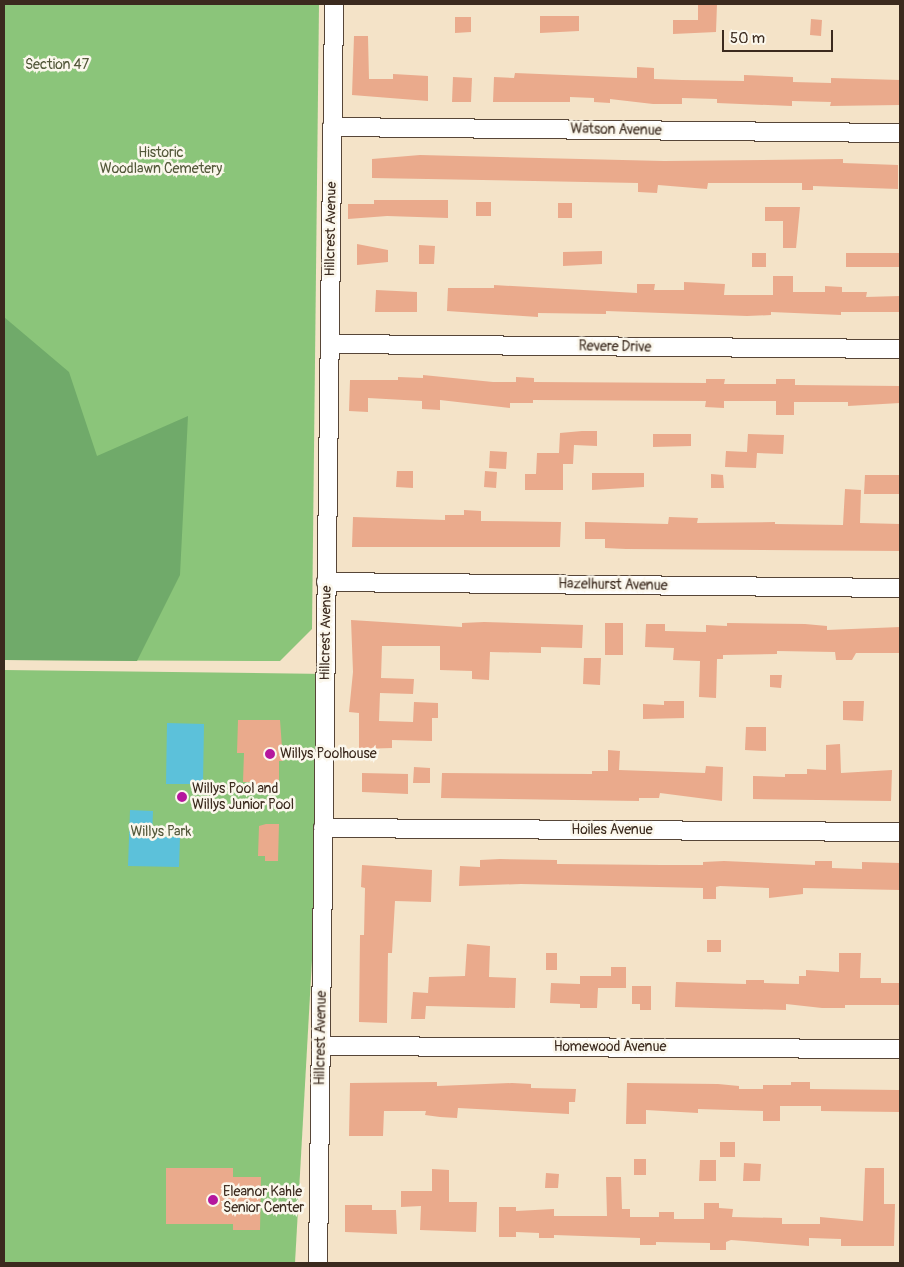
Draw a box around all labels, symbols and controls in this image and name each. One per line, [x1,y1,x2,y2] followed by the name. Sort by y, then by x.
[724,20,835,52] scale bar
[730,29,765,48] text: 50 m
[25,57,89,73] park label: Section 47
[570,121,662,139] street label: Watson Avenue
[100,145,222,178] park label: Historic Woodlawn Cemetery
[322,181,340,277] street label: Hillcrest Avenue
[578,338,652,356] street label: Revere Drive
[558,576,668,594] street label: Hazelhurst Avenue
[317,585,335,681] street label: Hillcrest Avenue
[280,746,377,762] place label: Willys Poolhouse
[264,748,276,760] marker: Willys Poolhouse
[192,781,294,814] place label: Willys Pool and Willys Junior Pool
[176,791,188,803] marker: Willys Pool and Willys Junior Pool
[571,822,653,838] street label: Hoiles Avenue
[131,824,191,840] park label: Willys Park
[312,990,330,1086] street label: Hillcrest Avenue
[554,1039,666,1055] street label: Homewood Avenue
[223,1184,304,1216] place label: Eleanor Kahle Senior Center
[207,1194,219,1206] marker: Eleanor Kahle Senior Center

